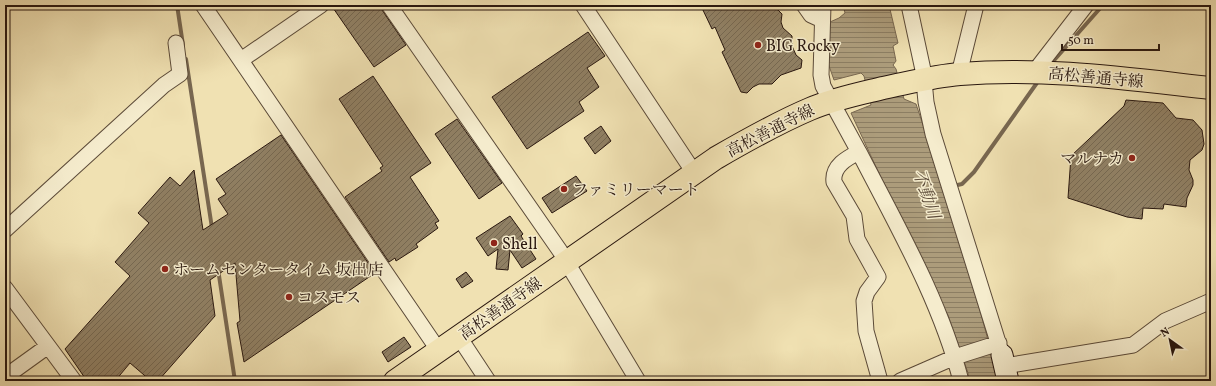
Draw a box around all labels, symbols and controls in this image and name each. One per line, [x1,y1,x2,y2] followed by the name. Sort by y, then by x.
[1062,26,1159,52] scale bar
[1068,33,1094,49] text: 50 m
[766,36,840,58] place label: BIG Rocky
[753,40,763,50] marker: BIG Rocky
[1047,64,1145,94] street label: 高松善通寺線
[723,100,819,163] street label: 高松善通寺線
[1060,149,1124,171] place label: マルナカ
[1127,153,1137,163] marker: マルナカ
[906,167,945,224] water label: 不動川
[572,180,700,202] place label: ファミリーマート
[559,184,569,194] marker: ファミリーマート
[502,234,538,256] place label: Shell
[489,238,499,248] marker: Shell
[173,260,383,282] place label: ホームセンタータイム 坂出店
[160,264,170,274] marker: ホームセンタータイム 坂出店
[456,273,547,346] street label: 高松善通寺線
[297,288,361,310] place label: コスモス
[284,292,294,302] marker: コスモス
[1150,320,1190,360] north arrow
[1158,324,1173,341] text: N

